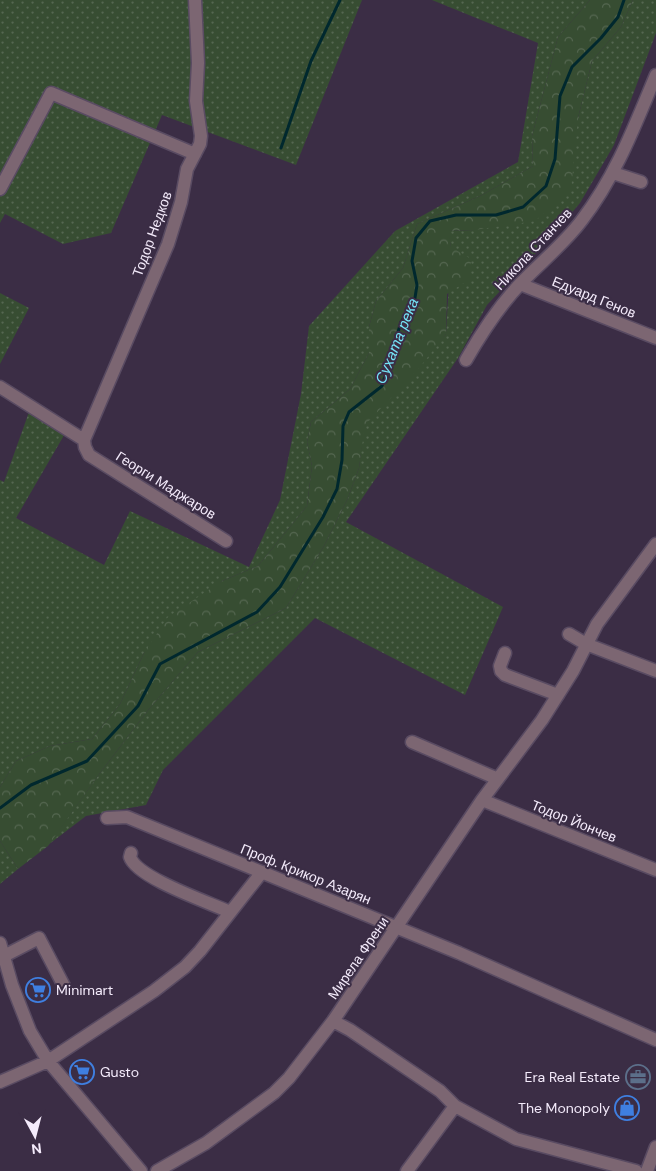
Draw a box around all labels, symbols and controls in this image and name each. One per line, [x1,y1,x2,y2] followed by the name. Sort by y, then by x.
[128,189,176,279] street label: Тодор Недков
[490,204,576,294] street label: Никола Станчев
[549,272,639,322] street label: Едуард Генов
[371,295,423,387] water label: Сухата река
[113,447,219,523] street label: Георги Маджаров
[529,796,619,846] street label: Тодор Йончев
[238,840,374,908] street label: Проф. Крикор Азарян
[324,913,392,1003] street label: Мирела Френи
[25,977,51,1003] supermarket icon: Minimart
[56,981,113,999] place label: Minimart
[69,1059,95,1085] supermarket icon: Gusto
[100,1063,139,1081] place label: Gusto
[625,1064,651,1090] office icon: Era Real Estate
[524,1068,620,1086] place label: Era Real Estate
[614,1095,640,1121] shop icon: The Monopoly
[518,1099,610,1117] place label: The Monopoly
[10,1111,60,1161] north arrow
[30,1139,43,1158] text: N

